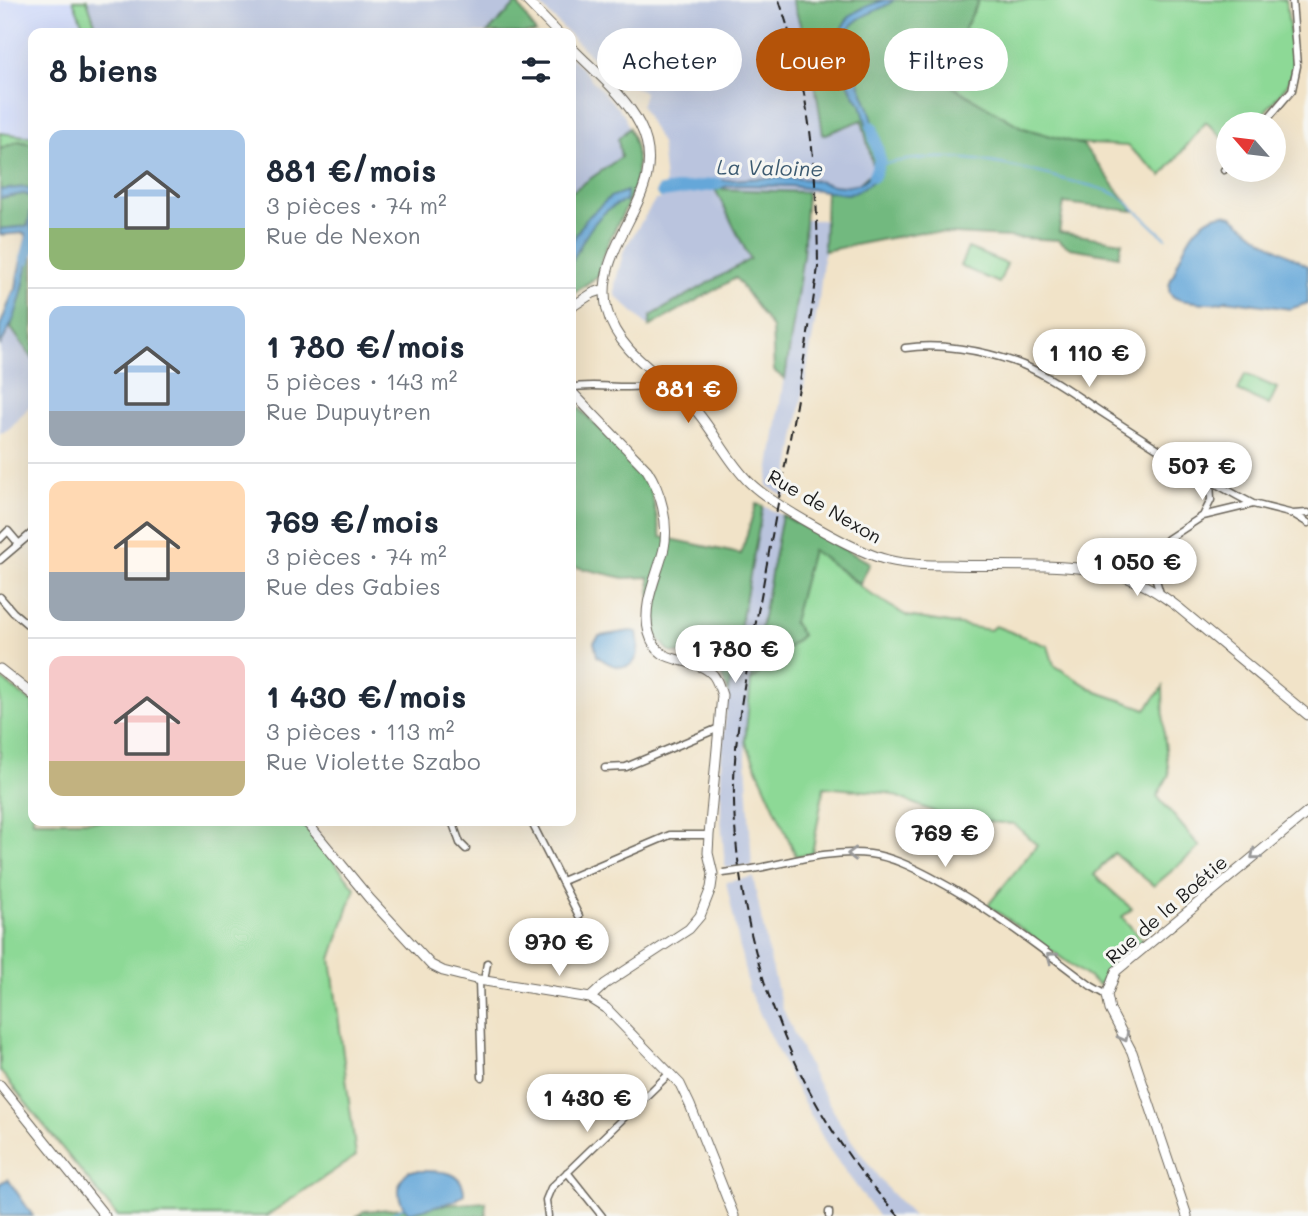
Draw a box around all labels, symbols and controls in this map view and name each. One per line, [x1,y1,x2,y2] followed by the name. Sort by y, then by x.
[597,28,742,91] chip: Acheter
[756,28,870,91] chip: Louer
[884,28,1008,91] chip: Filtres
[49,50,158,90] text: 8 biens
[517,51,555,89] icon: filters
[1216,112,1286,182] north arrow
[1216,112,1286,182] map controls
[266,150,436,190] text: 881 €/mois
[716,153,824,181] water label: La Valoine
[105,158,189,242] icon: home
[266,190,447,220] text: 3 pièces · 74 m²
[266,220,420,250] text: Rue de Nexon
[266,326,465,366] text: 1 780 €/mois
[1024,330,1154,389] pin: 1 110 €
[105,334,189,418] icon: home
[1049,337,1129,367] text: 1 110 €
[266,366,458,396] text: 5 pièces · 143 m²
[639,366,737,425] pin: 881 €
[655,373,721,403] text: 881 €
[266,396,431,426] text: Rue Dupuytren
[1153,442,1251,502] pin: 507 €
[1168,450,1236,480] text: 507 €
[764,463,886,549] street label: Rue de Nexon
[266,501,439,541] text: 769 €/mois
[105,509,189,593] icon: home
[1072,538,1202,598] pin: 1 050 €
[266,541,447,571] text: 3 pièces · 74 m²
[1093,546,1181,576] text: 1 050 €
[266,571,441,601] text: Rue des Gabies
[670,626,800,685] pin: 1 780 €
[691,633,779,663] text: 1 780 €
[266,676,466,716] text: 1 430 €/mois
[105,684,189,768] icon: home
[266,716,454,746] text: 3 pièces · 113 m²
[266,746,481,776] text: Rue Violette Szabo
[896,810,994,869] pin: 769 €
[911,817,979,847] text: 769 €
[846,846,857,862] one-way arrow
[1250,847,1263,859] one-way arrow
[1100,849,1232,969] street label: Rue de la Boétie
[510,918,608,978] pin: 970 €
[525,926,593,956] text: 970 €
[1046,952,1059,965] one-way arrow
[1116,1029,1129,1042] one-way arrow
[522,1074,652,1134] pin: 1 430 €
[543,1082,631,1112] text: 1 430 €

